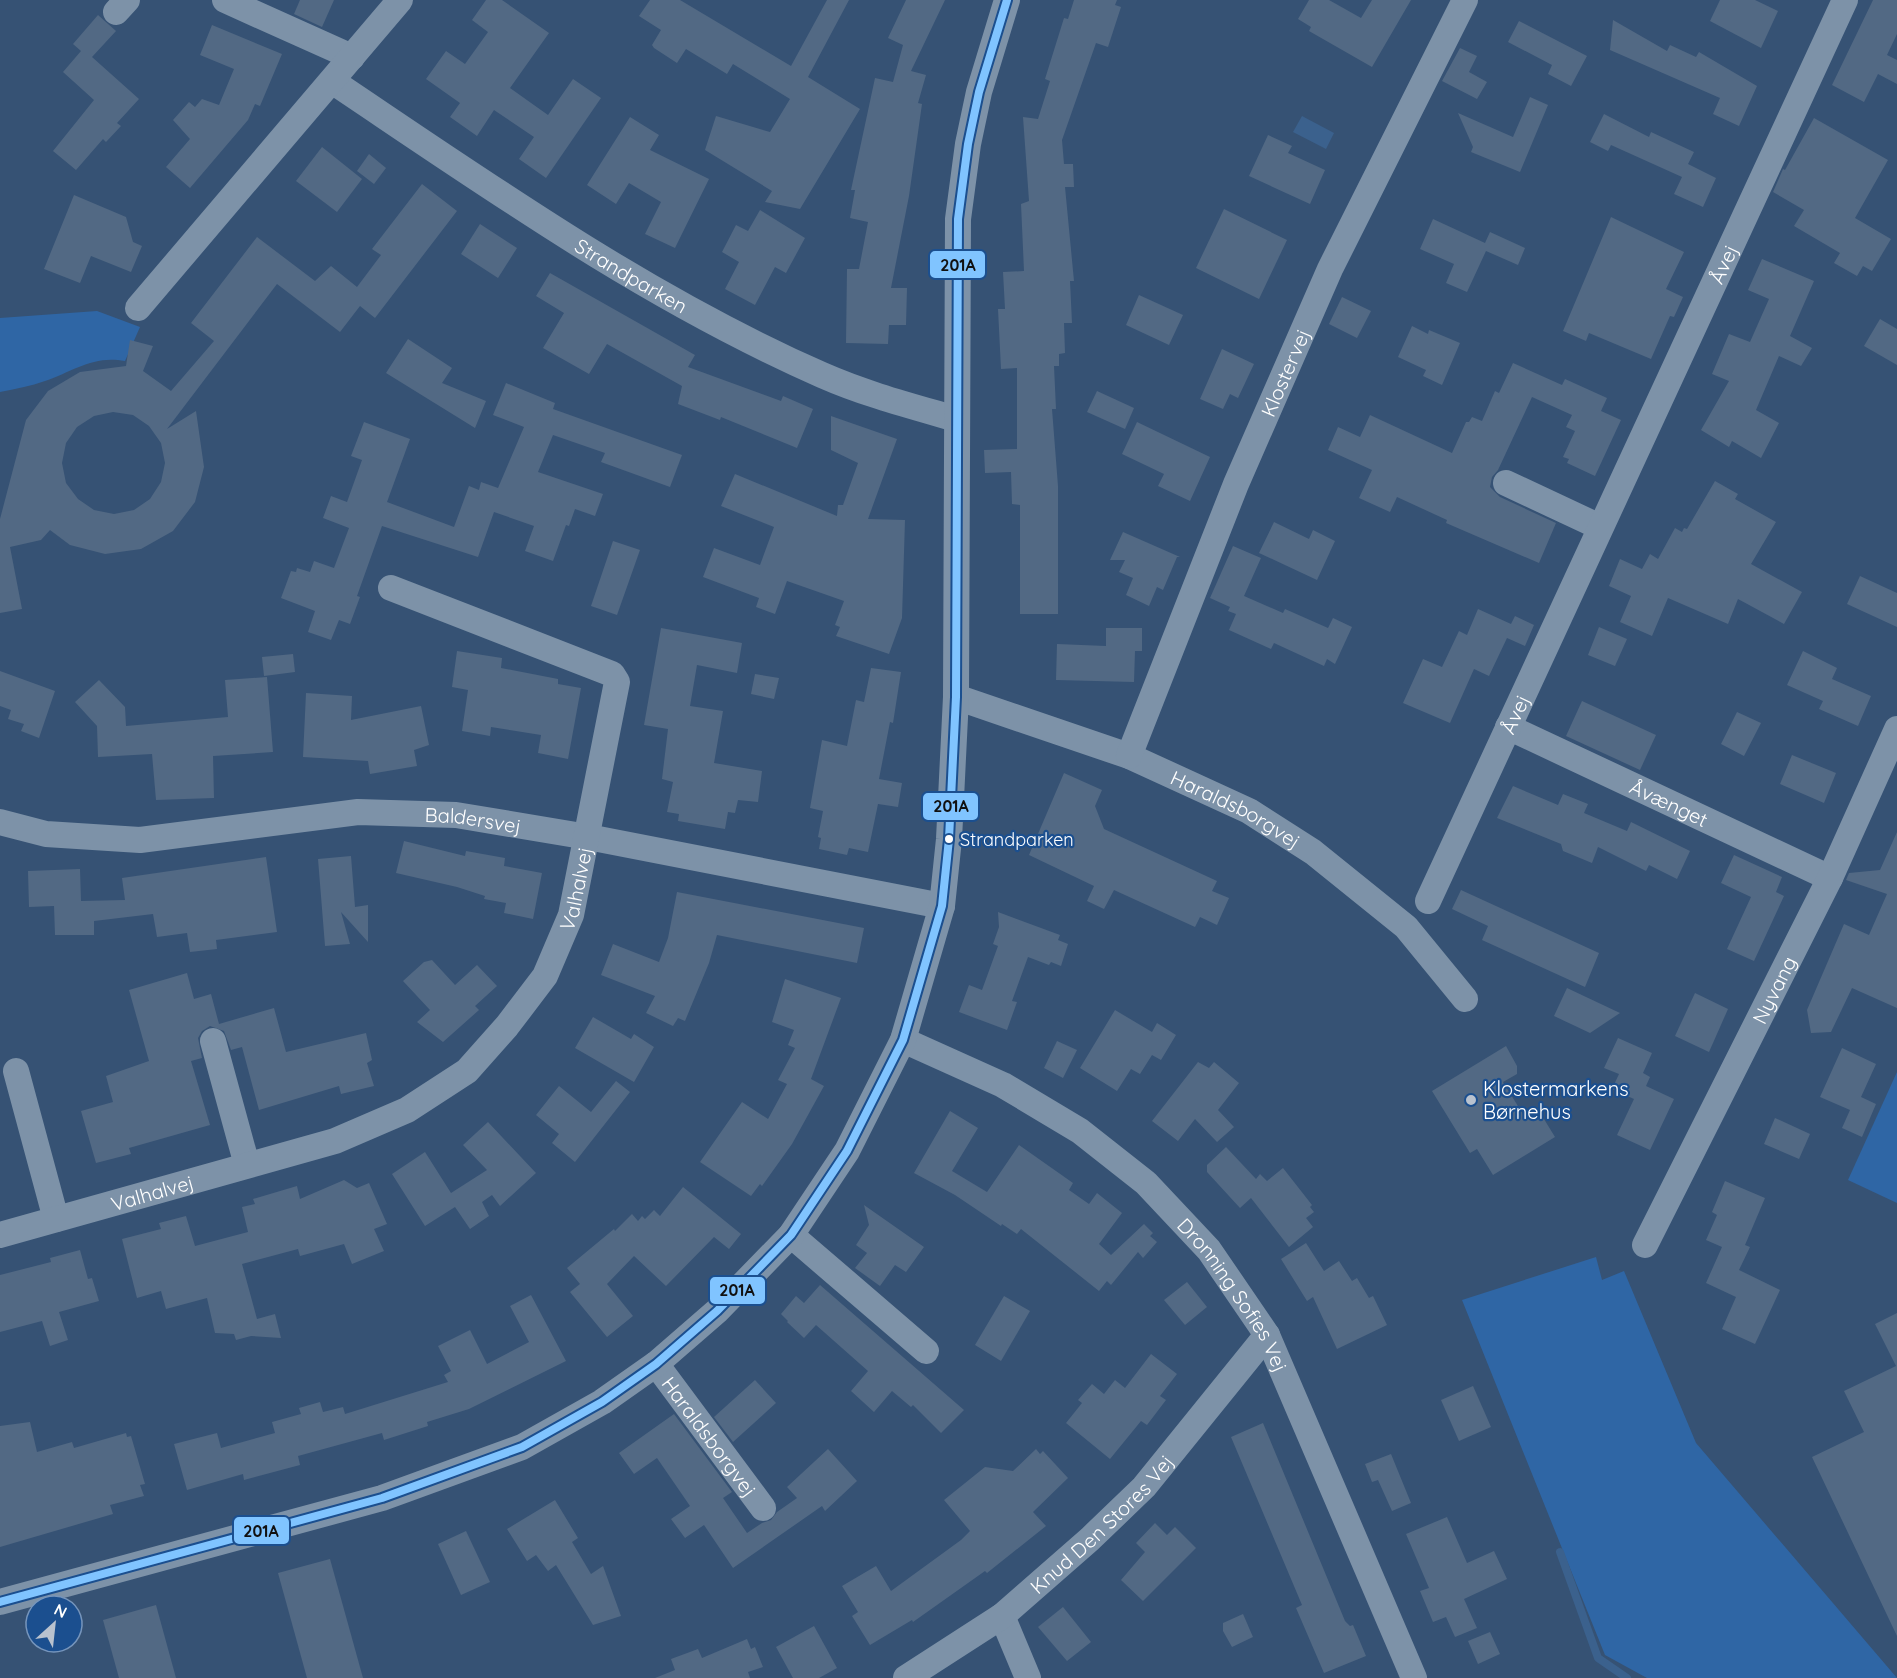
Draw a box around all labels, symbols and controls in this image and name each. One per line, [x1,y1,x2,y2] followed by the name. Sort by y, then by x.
[571,232,692,318] street label: Strandparken
[1703,240,1743,287] street label: Åvej
[929,250,986,279] line badge: 201A
[940,255,976,275] text: 201A
[1255,325,1315,420] street label: Klostervej
[1495,691,1534,738] street label: Åvej
[1167,764,1305,853] street label: Haraldsborgvej
[1626,774,1712,832] street label: Åvænget
[922,792,979,821] line badge: 201A
[933,796,969,816] text: 201A
[424,802,523,838] street label: Baldersvej
[960,828,1074,851] place label: Strandparken
[943,833,955,845] marker: Strandparken
[553,845,597,934] street label: Valhalvej
[1746,952,1801,1028] street label: Nyvang
[1483,1076,1629,1124] place label: Klostermarkens Børnehus
[1464,1093,1478,1107] marker: Klostermarkens Børnehus
[108,1169,196,1216] street label: Valhalvej
[1173,1212,1294,1375] street label: Dronning Sofies Vej
[709,1276,766,1305] line badge: 201A
[719,1280,755,1300] text: 201A
[657,1371,762,1501] street label: Haraldsborgvej
[1024,1449,1178,1599] street label: Knud Den Stores Vej
[233,1516,290,1545] line badge: 201A
[243,1521,279,1541] text: 201A
[24,1594,84,1654] north arrow
[51,1599,71,1622] text: N

